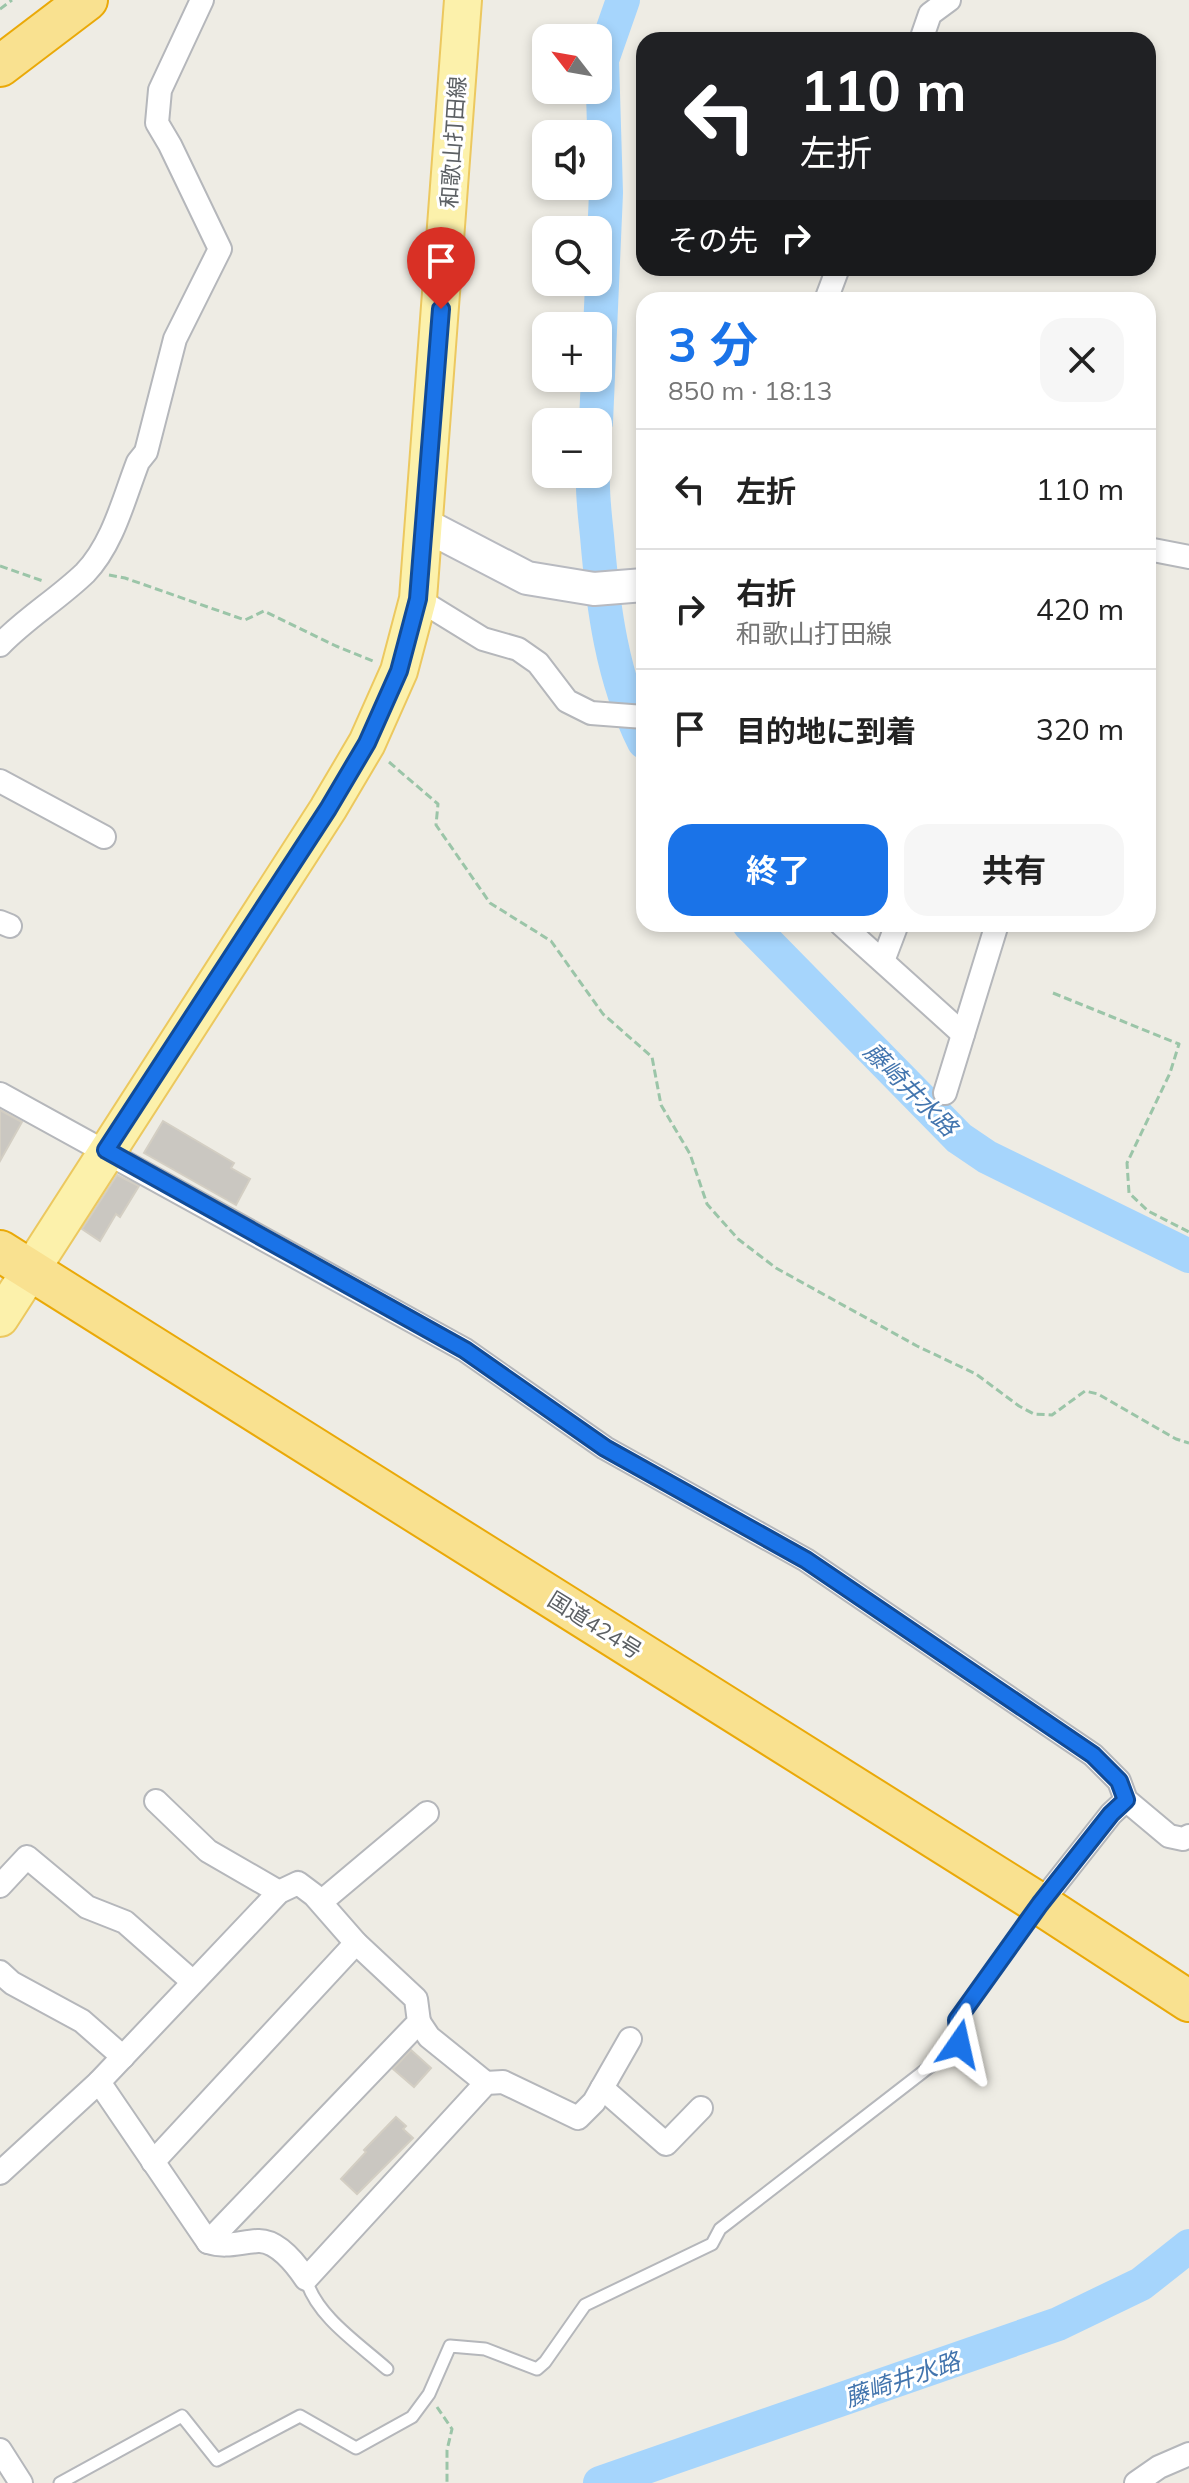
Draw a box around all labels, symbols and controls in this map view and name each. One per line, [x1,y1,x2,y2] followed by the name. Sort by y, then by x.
[532,24,612,104] north arrow
[532,24,612,488] map controls
[800,55,967,125] text: 110 m
[668,64,772,168] icon: left
[434,75,472,209] street label: 和歌山打田線
[532,120,612,200] button: sound
[800,130,872,175] text: 左折
[532,216,612,296] button: search
[774,216,818,260] icon: right
[668,221,758,259] text: その先
[407,227,475,309] pin
[419,239,463,283] icon: arrive
[532,312,612,392] button: +
[668,314,758,374] text: 3 分
[1040,318,1124,402] button: close
[668,374,832,407] text: 850 m · 18:13
[532,408,612,488] button: −
[668,467,712,511] icon: left
[1036,470,1124,508] text: 110 m
[736,472,796,510] text: 左折
[736,574,796,612] text: 右折
[668,587,712,631] icon: right
[1036,590,1124,628] text: 420 m
[736,617,892,650] text: 和歌山打田線
[668,707,712,751] icon: arrive
[1036,710,1124,748] text: 320 m
[736,712,916,750] text: 目的地に到着
[668,824,888,916] button: 終了
[904,824,1124,916] button: 共有
[858,1036,965,1143] water label: 藤崎井水路
[543,1585,647,1665] street label: 国道424号
[917,2002,1001,2086] position arrow
[840,2345,966,2413] water label: 藤崎井水路

